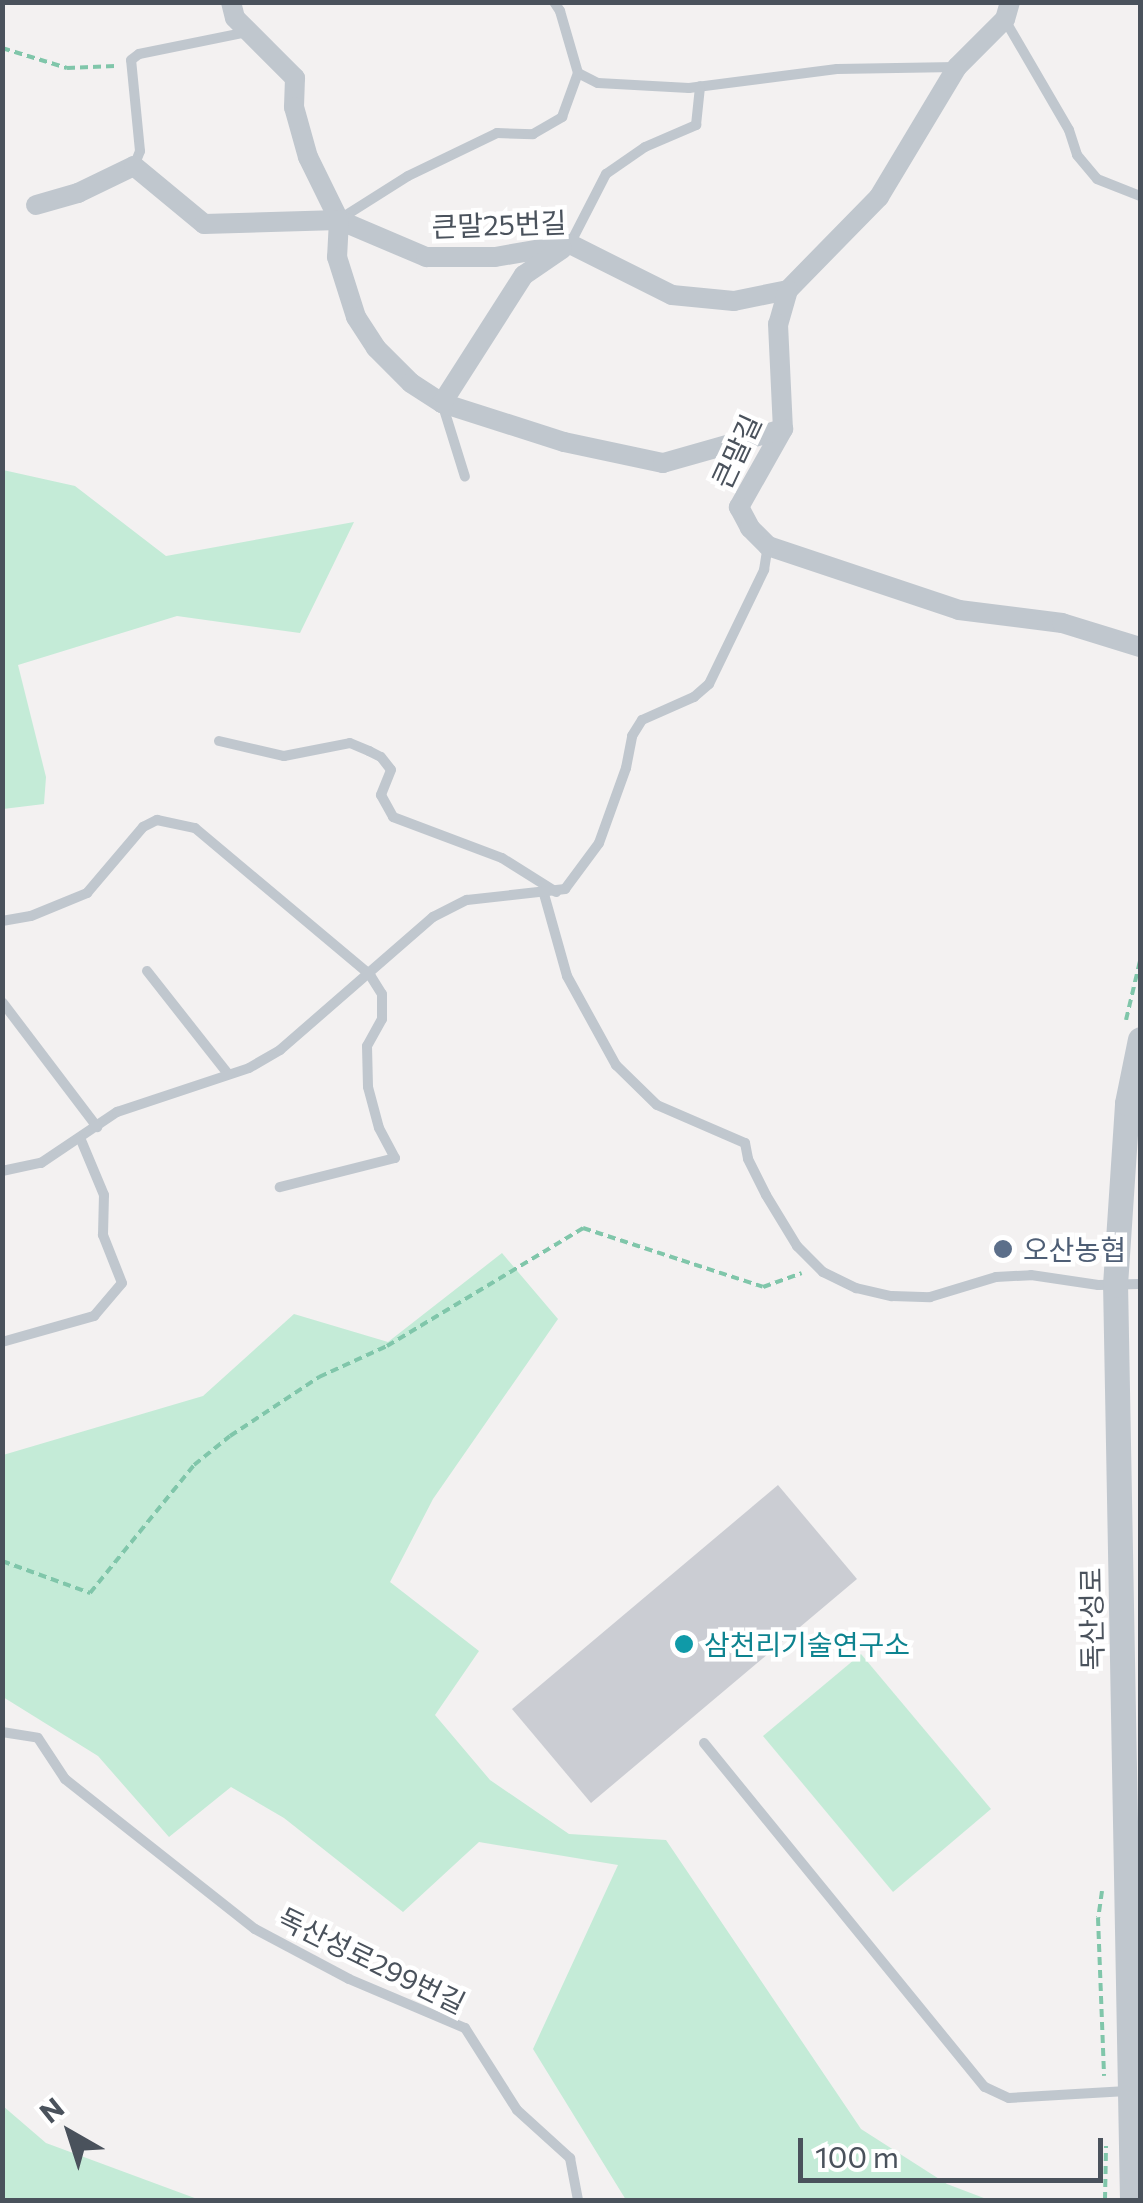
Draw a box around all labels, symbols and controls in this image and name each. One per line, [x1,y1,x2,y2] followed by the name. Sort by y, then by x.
[431,205,567,243] street label: 큰말25번길
[704,409,768,493] street label: 큰말길
[1023,1232,1126,1266] place label: 오산농협
[992,1238,1014,1260] marker: 오산농협
[1073,1567,1109,1671] street label: 독산성로
[704,1627,910,1661] place label: 삼천리기술연구소
[673,1633,695,1655] marker: 삼천리기술연구소
[273,1900,471,2020] street label: 독산성로299번길
[20,2083,120,2183] north arrow
[32,2090,70,2130] text: N
[803,2118,1108,2180] scale bar
[815,2137,899,2174] text: 100 m

